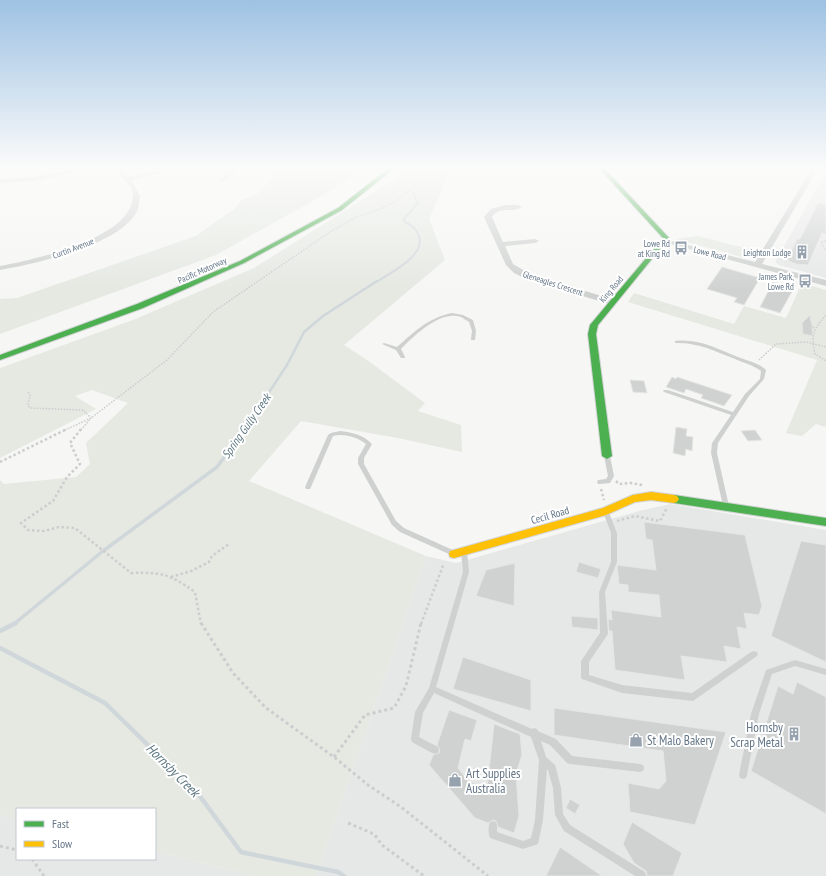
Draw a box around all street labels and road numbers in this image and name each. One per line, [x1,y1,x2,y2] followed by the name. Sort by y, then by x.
[51,235,95,261] street label: Curtin Avenue
[692,244,728,262] street label: Lowe Road
[176,254,229,286] street label: Pacific Motorway
[522,268,585,298] street label: Gleneagles Crescent
[597,273,625,305] street label: King Road
[529,503,571,527] street label: Cecil Road

